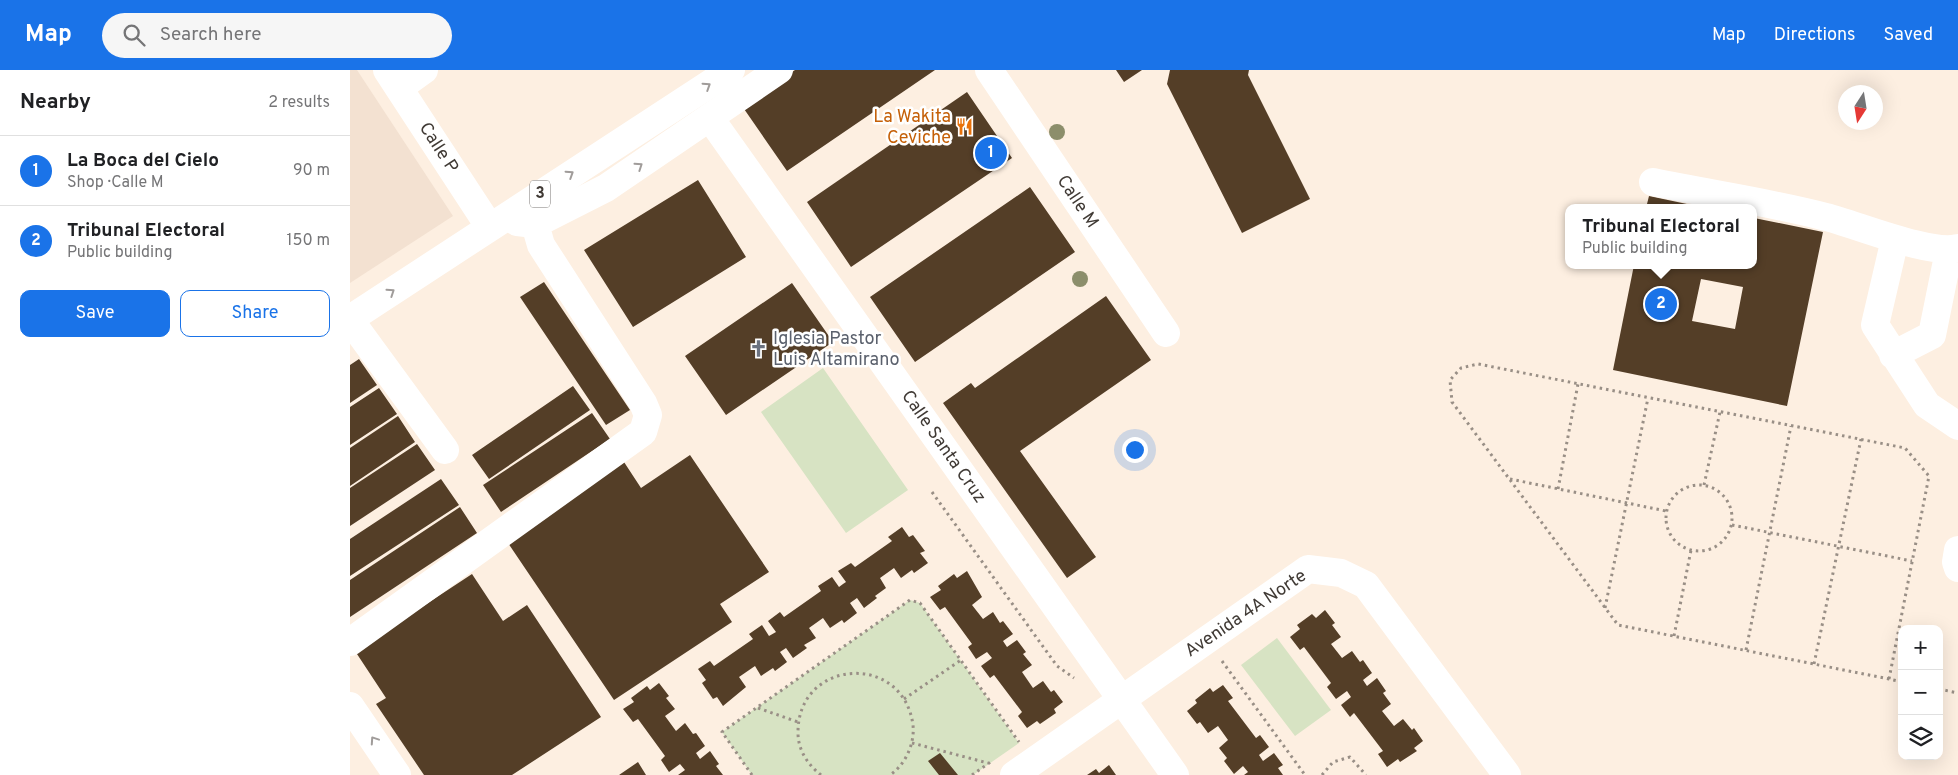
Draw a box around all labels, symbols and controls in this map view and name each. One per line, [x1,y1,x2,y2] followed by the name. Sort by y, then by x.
[102,13,452,58] search box
[25,20,72,50] text: Map
[120,21,148,49] icon: search
[160,23,261,47] text: Search here
[1712,24,1746,47] text: Map
[1774,24,1856,47] text: Directions
[1884,24,1933,47] text: Saved
[701,83,710,92] one-way arrow
[1838,85,1883,130] north arrow
[20,89,91,116] text: Nearby
[268,93,330,113] text: 2 results
[873,106,951,150] place label: La Wakita Ceviche
[955,117,975,137] restaurant icon: La Wakita Ceviche
[413,118,463,178] street label: Calle P
[975,134,1007,172] pin: 1
[67,149,219,173] text: La Boca del Cielo
[33,161,39,181] text: 1
[293,161,330,181] text: 90 m
[633,163,642,172] one-way arrow
[565,171,574,180] one-way arrow
[1051,171,1103,233] street label: Calle M
[67,173,164,193] text: Shop · Calle M
[530,180,550,208] road number: 3
[1565,204,1757,269] popup
[1582,215,1740,239] text: Tribunal Electoral
[67,219,225,243] text: Tribunal Electoral
[31,231,41,251] text: 2
[287,231,330,251] text: 150 m
[1582,239,1687,259] text: Public building
[67,243,172,263] text: Public building
[1645,285,1677,323] pin: 2
[385,289,394,298] one-way arrow
[20,290,170,337] button: Save
[180,290,330,337] button: Share
[773,328,900,372] place label: Iglesia Pastor Luis Altamirano
[749,339,769,359] church icon: Iglesia Pastor Luis Altamirano
[895,386,991,508] street label: Calle Santa Cruz
[1122,437,1148,463] your location
[1181,565,1311,663] street label: Avenida 4A Norte
[1898,625,1943,760] map controls
[1898,625,1943,670] button: +
[1898,670,1943,715] button: −
[1898,715,1943,760] button: layers
[371,737,380,746] one-way arrow

